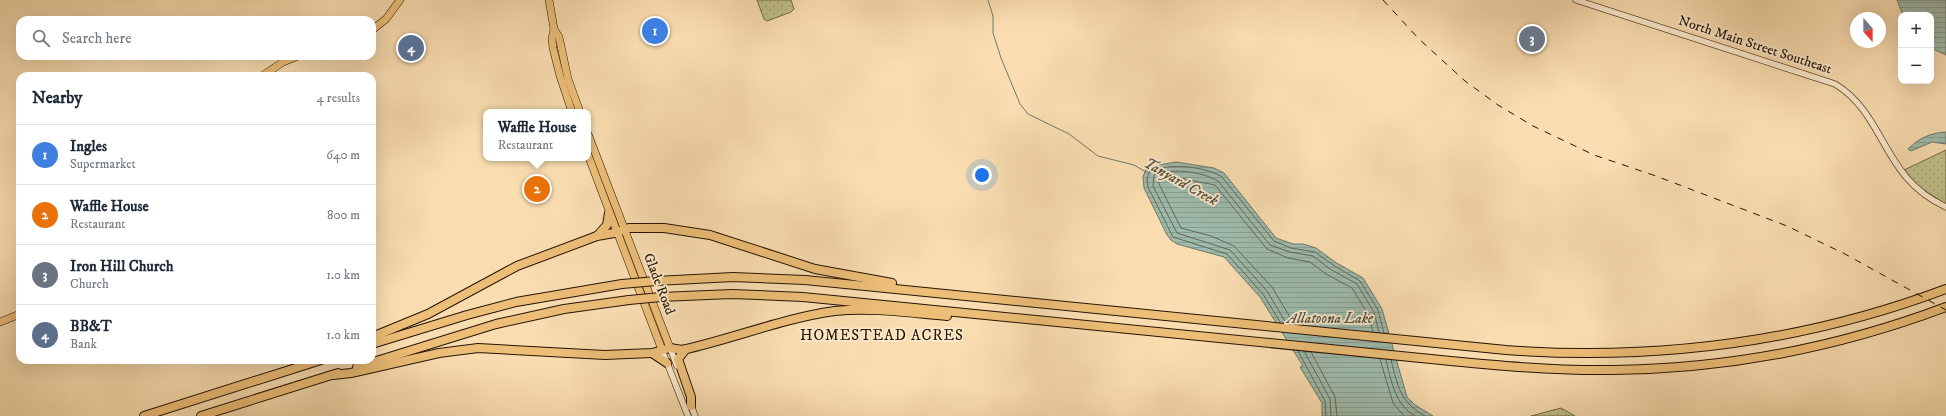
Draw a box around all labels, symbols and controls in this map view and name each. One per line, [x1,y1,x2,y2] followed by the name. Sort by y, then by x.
[1676,12,1835,78] street label: North Main Street Southeast
[1850,12,1886,48] north arrow
[1898,12,1934,84] map controls
[1898,12,1934,48] button: +
[16,16,376,60] search box
[642,16,668,46] pin: 1
[1519,24,1545,54] pin: 3
[30,27,52,49] icon: search
[62,29,131,48] text: Search here
[398,33,424,63] pin: 4
[1898,48,1934,84] button: −
[32,87,82,109] text: Nearby
[317,90,360,106] text: 4 results
[483,109,591,161] popup
[498,118,576,137] text: Waffle House
[70,137,107,156] text: Ingles
[498,137,553,153] text: Restaurant
[43,147,47,163] text: 1
[326,147,360,163] text: 640 m
[1140,154,1222,211] water label: Tanyard Creek
[70,156,136,172] text: Supermarket
[972,165,992,185] your location
[524,174,550,204] pin: 2
[70,197,149,216] text: Waffle House
[42,207,48,223] text: 2
[327,207,360,223] text: 800 m
[70,216,126,232] text: Restaurant
[639,251,679,317] street label: Glade Road
[70,257,174,276] text: Iron Hill Church
[43,267,47,283] text: 3
[326,267,360,283] text: 1.0 km
[70,276,109,292] text: Church
[1285,309,1374,328] water label: Allatoona Lake
[70,317,112,336] text: BB&T
[800,326,964,345] district label: HOMESTEAD ACRES
[41,327,49,343] text: 4
[326,327,360,343] text: 1.0 km
[70,336,97,352] text: Bank

